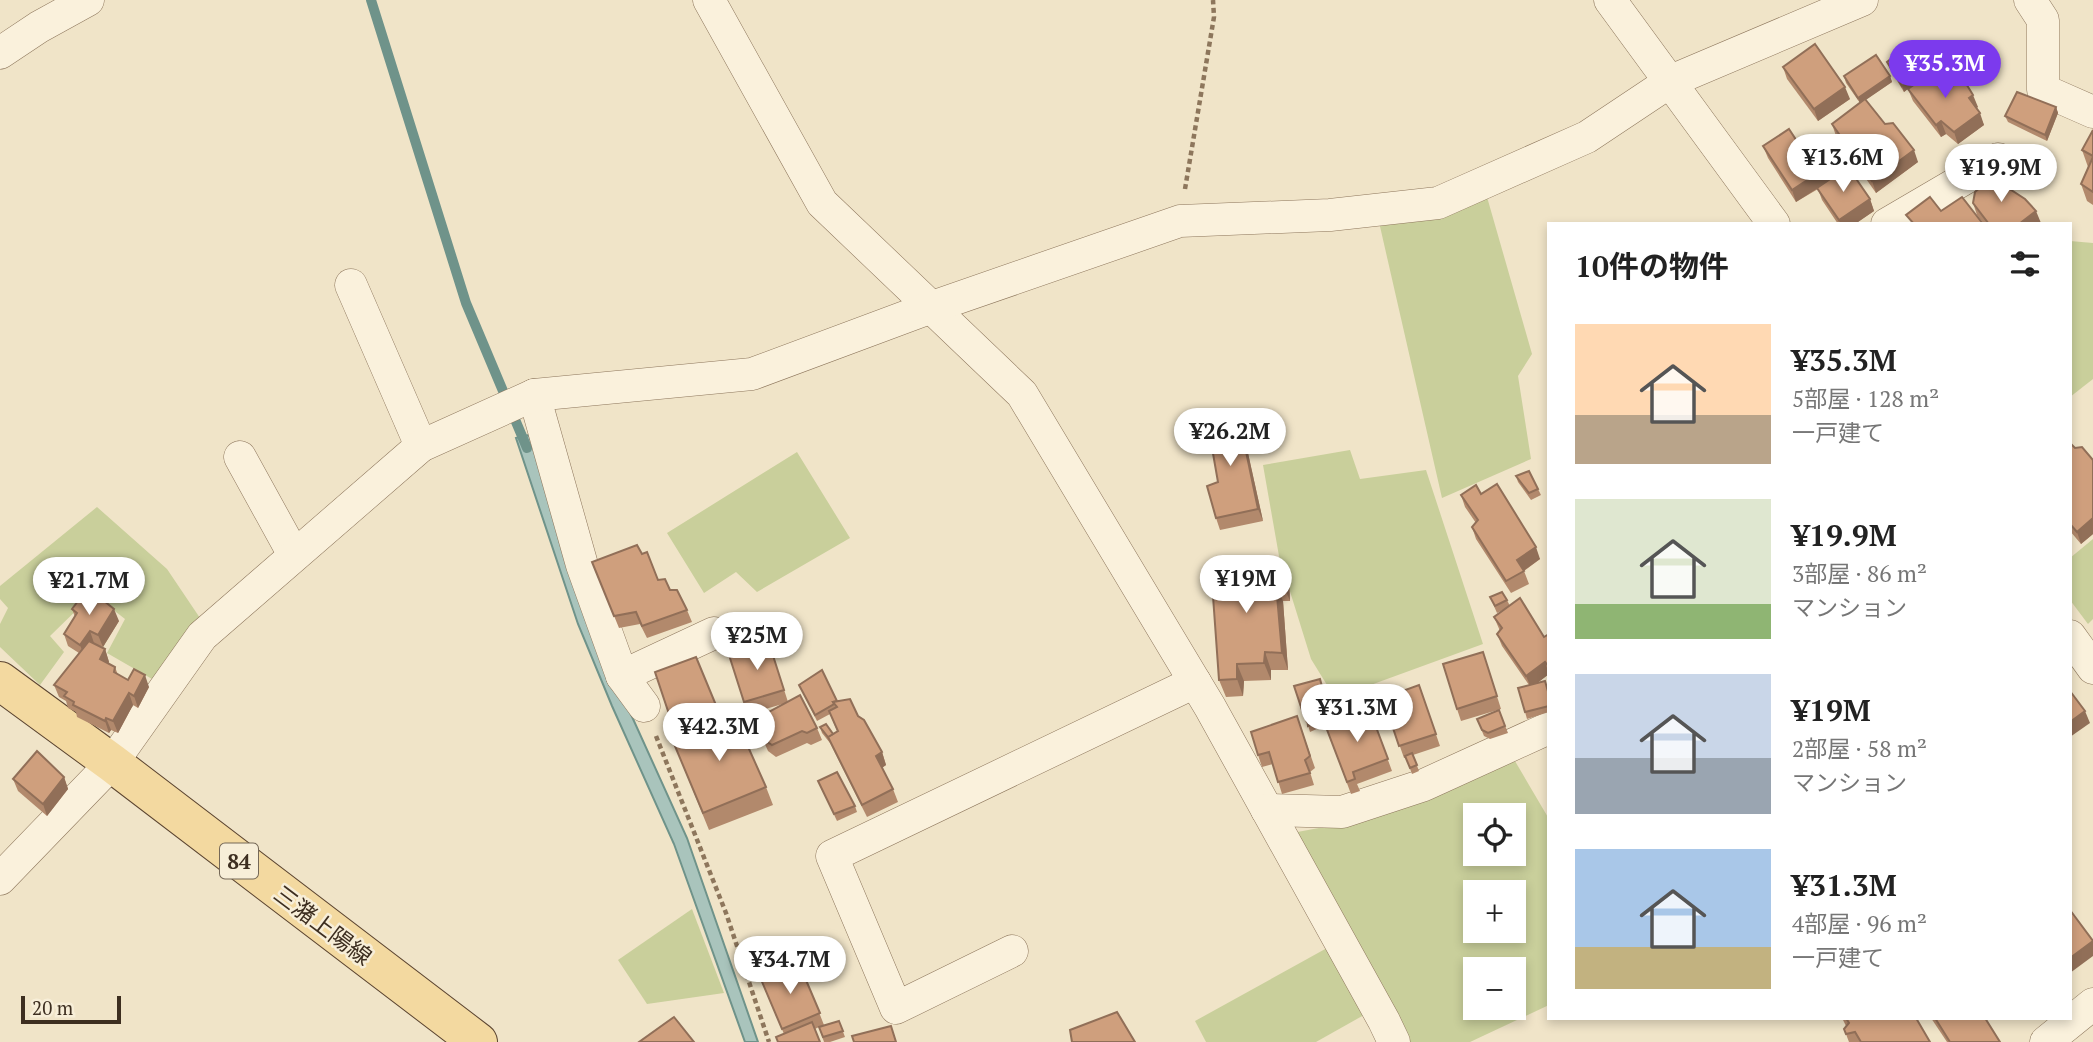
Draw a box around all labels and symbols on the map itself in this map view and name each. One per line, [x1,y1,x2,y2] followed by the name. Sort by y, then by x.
[1888,41,2002,100] pin: ¥35.3M
[1786,134,1900,194] pin: ¥13.6M
[1944,144,2058,204] pin: ¥19.9M
[1173,408,1287,468] pin: ¥26.2M
[1205,556,1287,615] pin: ¥19M
[32,558,146,617] pin: ¥21.7M
[716,612,798,672] pin: ¥25M
[1300,684,1414,744] pin: ¥31.3M
[662,704,776,763] pin: ¥42.3M
[220,844,258,878] road number: 84
[268,878,378,972] street label: 三潴上陽線
[733,936,847,996] pin: ¥34.7M
[21,993,121,1025] scale bar

